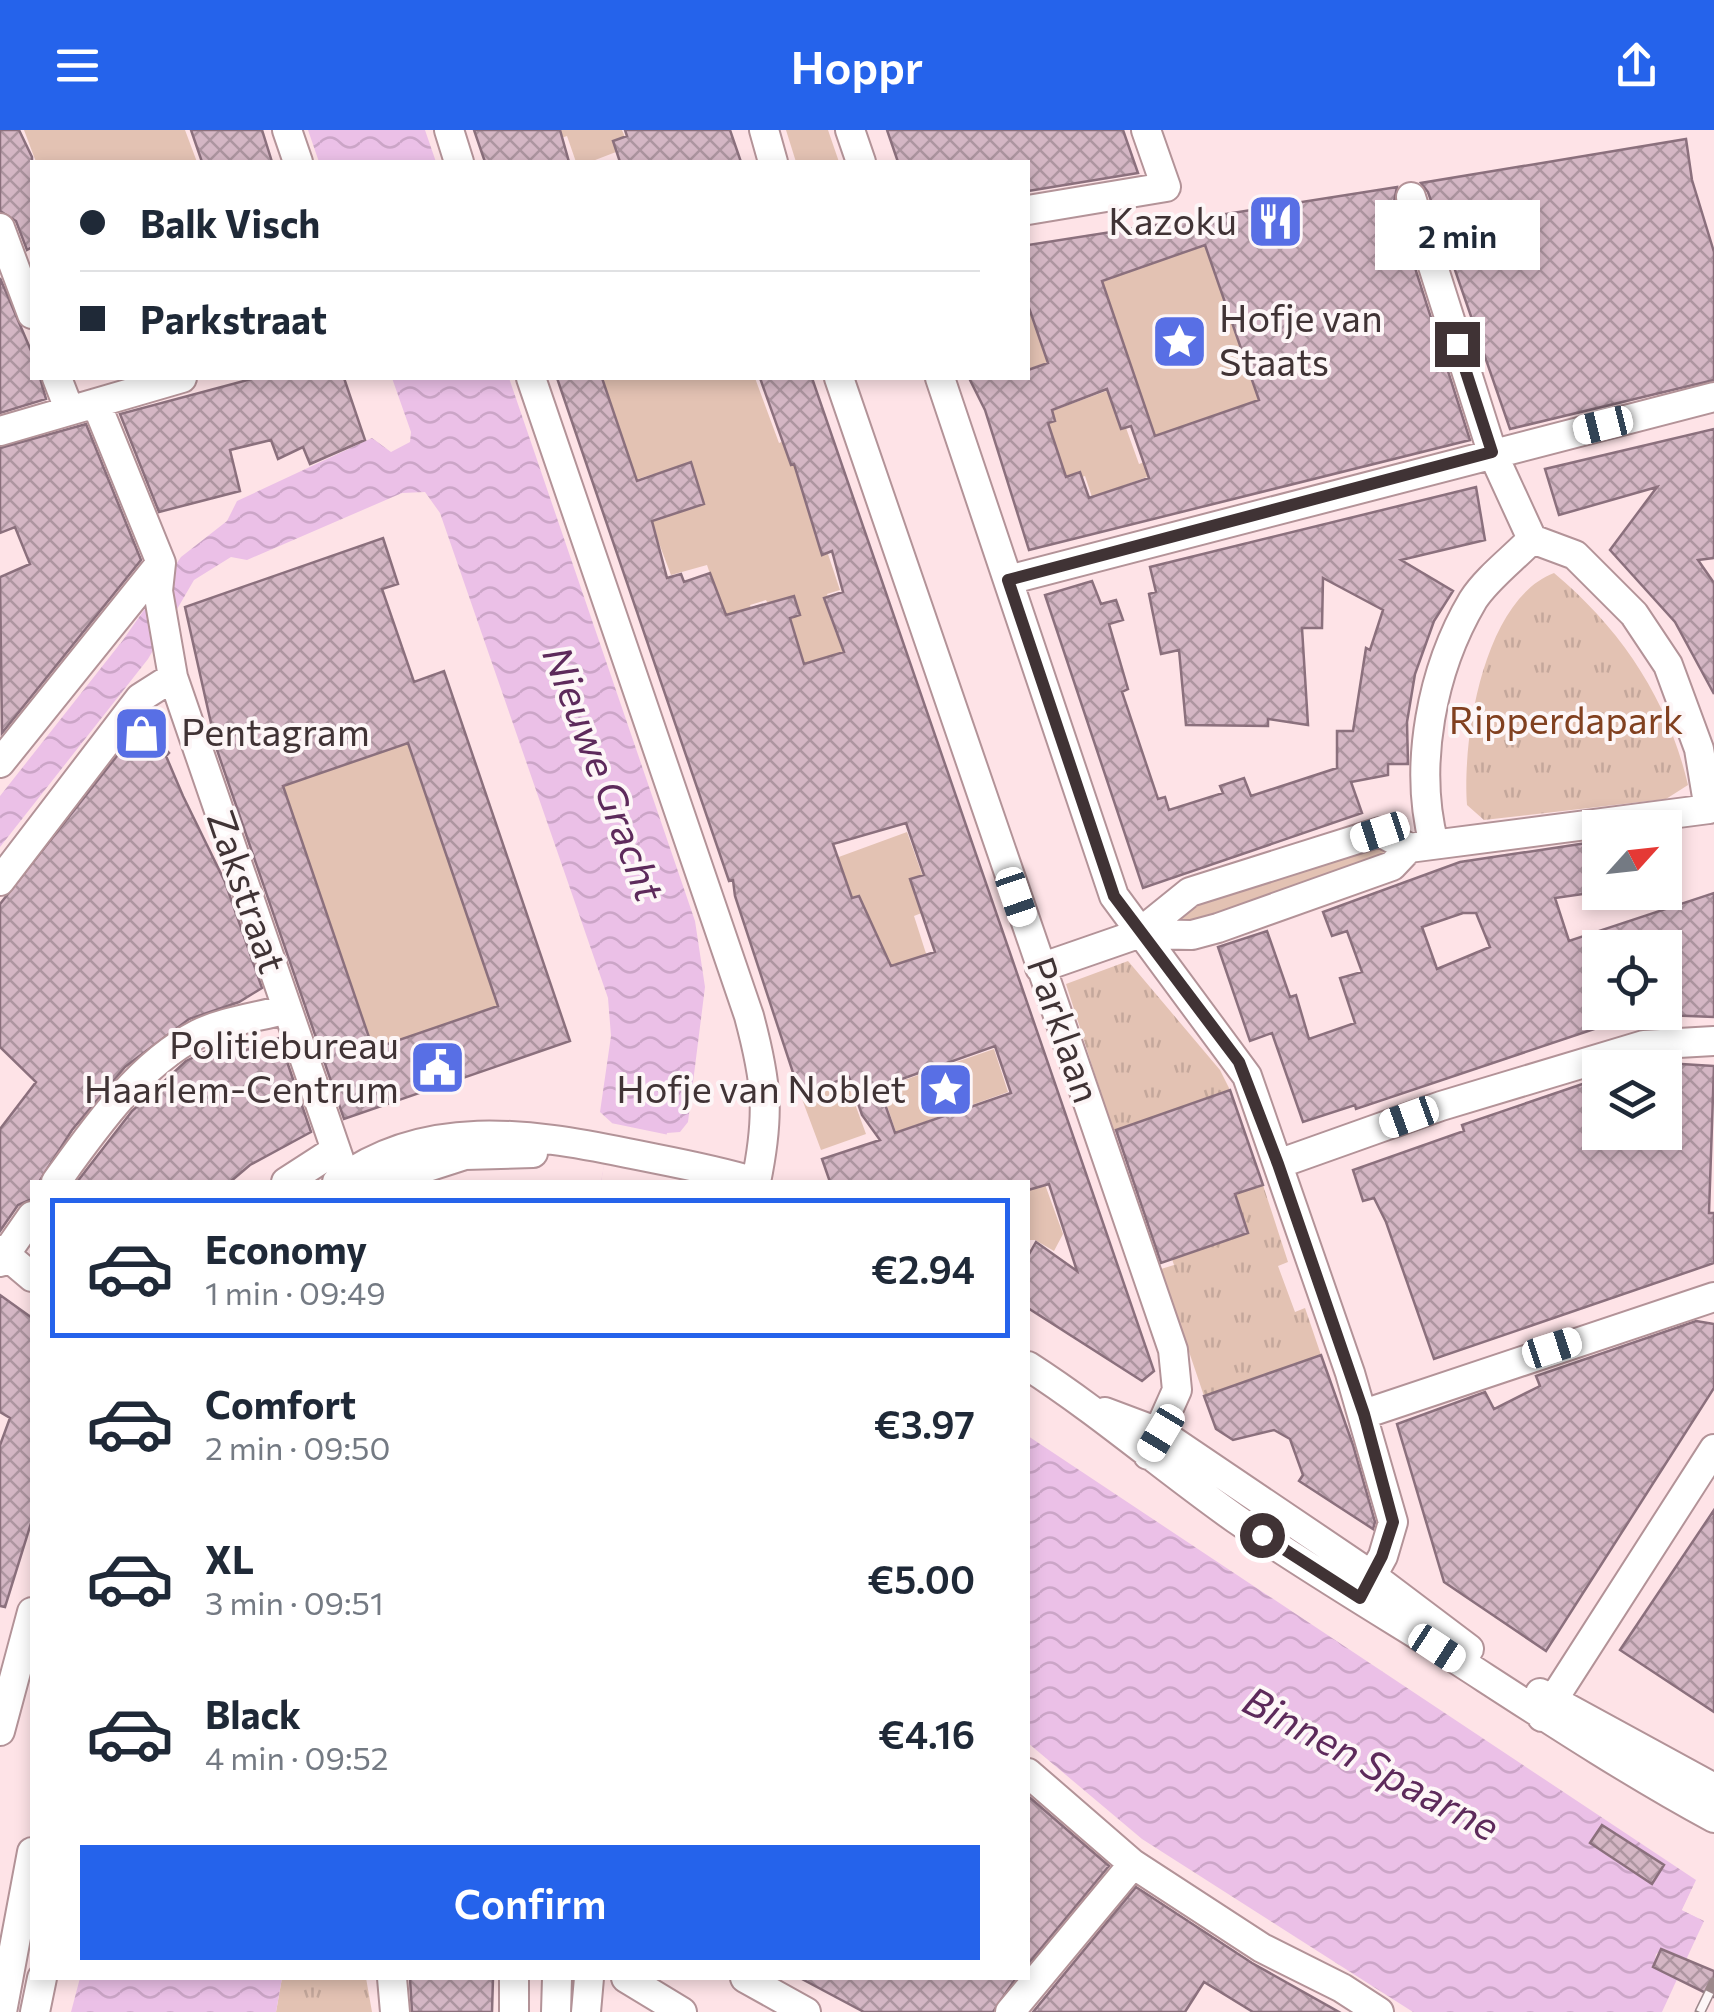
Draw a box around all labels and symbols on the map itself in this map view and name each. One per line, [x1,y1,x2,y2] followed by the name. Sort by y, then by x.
[1246,192,1306,252] restaurant icon: Kazoku
[1108,196,1237,243] place label: Kazoku
[1374,199,1540,269] callout: 2 min
[1219,293,1383,384] place label: Hofje van Staats
[1150,311,1210,371] place icon: Hofje van Staats
[1435,322,1480,367] route end
[1570,403,1636,447] car
[534,639,677,909] water label: Nieuwe Gracht
[1449,695,1683,742] park label: Ripperdapark
[112,703,172,763] shop icon: Pentagram
[181,707,370,754] place label: Pentagram
[199,804,298,979] street label: Zakstraat
[1347,808,1413,856] car
[1582,810,1682,910] north arrow
[992,864,1040,930] car
[1019,950,1112,1108] street label: Parklaan
[84,1020,399,1111] place label: Politiebureau Haarlem-Centrum
[408,1038,468,1098] public building icon: Politiebureau Haarlem-Centrum
[915,1060,975,1120] place icon: Hofje van Noblet
[616,1064,906,1111] place label: Hofje van Noblet
[1376,1093,1442,1141] car
[1519,1324,1585,1372] car
[1133,1400,1189,1466] car
[1240,1513,1285,1558] route start
[1404,1619,1470,1677] car
[1236,1674,1508,1850] water label: Binnen Spaarne

